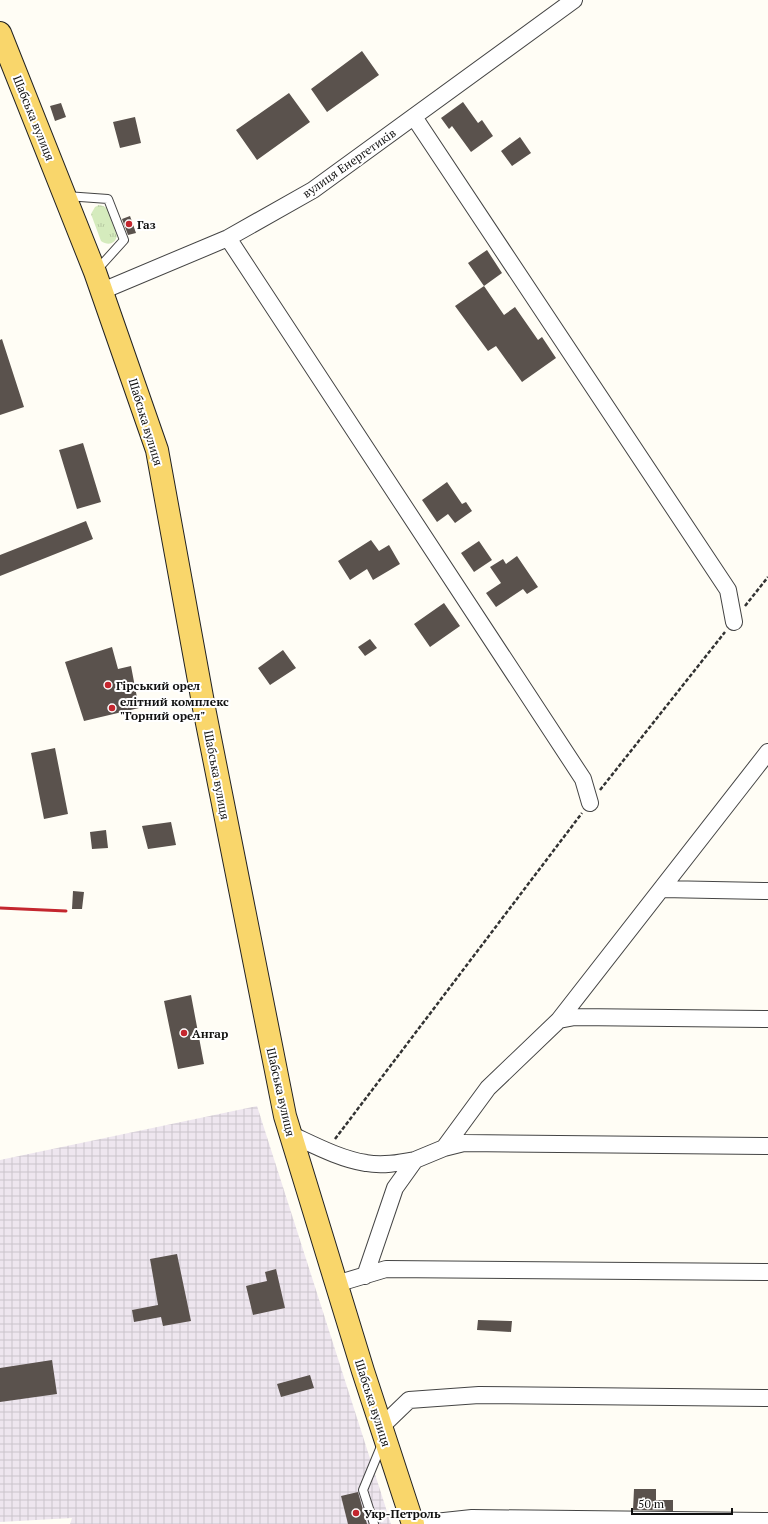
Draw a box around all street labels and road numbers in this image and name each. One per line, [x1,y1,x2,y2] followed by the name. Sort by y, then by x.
[10,73,58,163] street label: Шабська вулиця
[299,125,399,201] street label: вулиця Енергетиків
[126,376,166,468] street label: Шабська вулиця
[201,729,233,821] street label: Шабська вулиця
[264,1046,298,1138] street label: Шабська вулиця
[352,1358,394,1448] street label: Шабська вулиця

